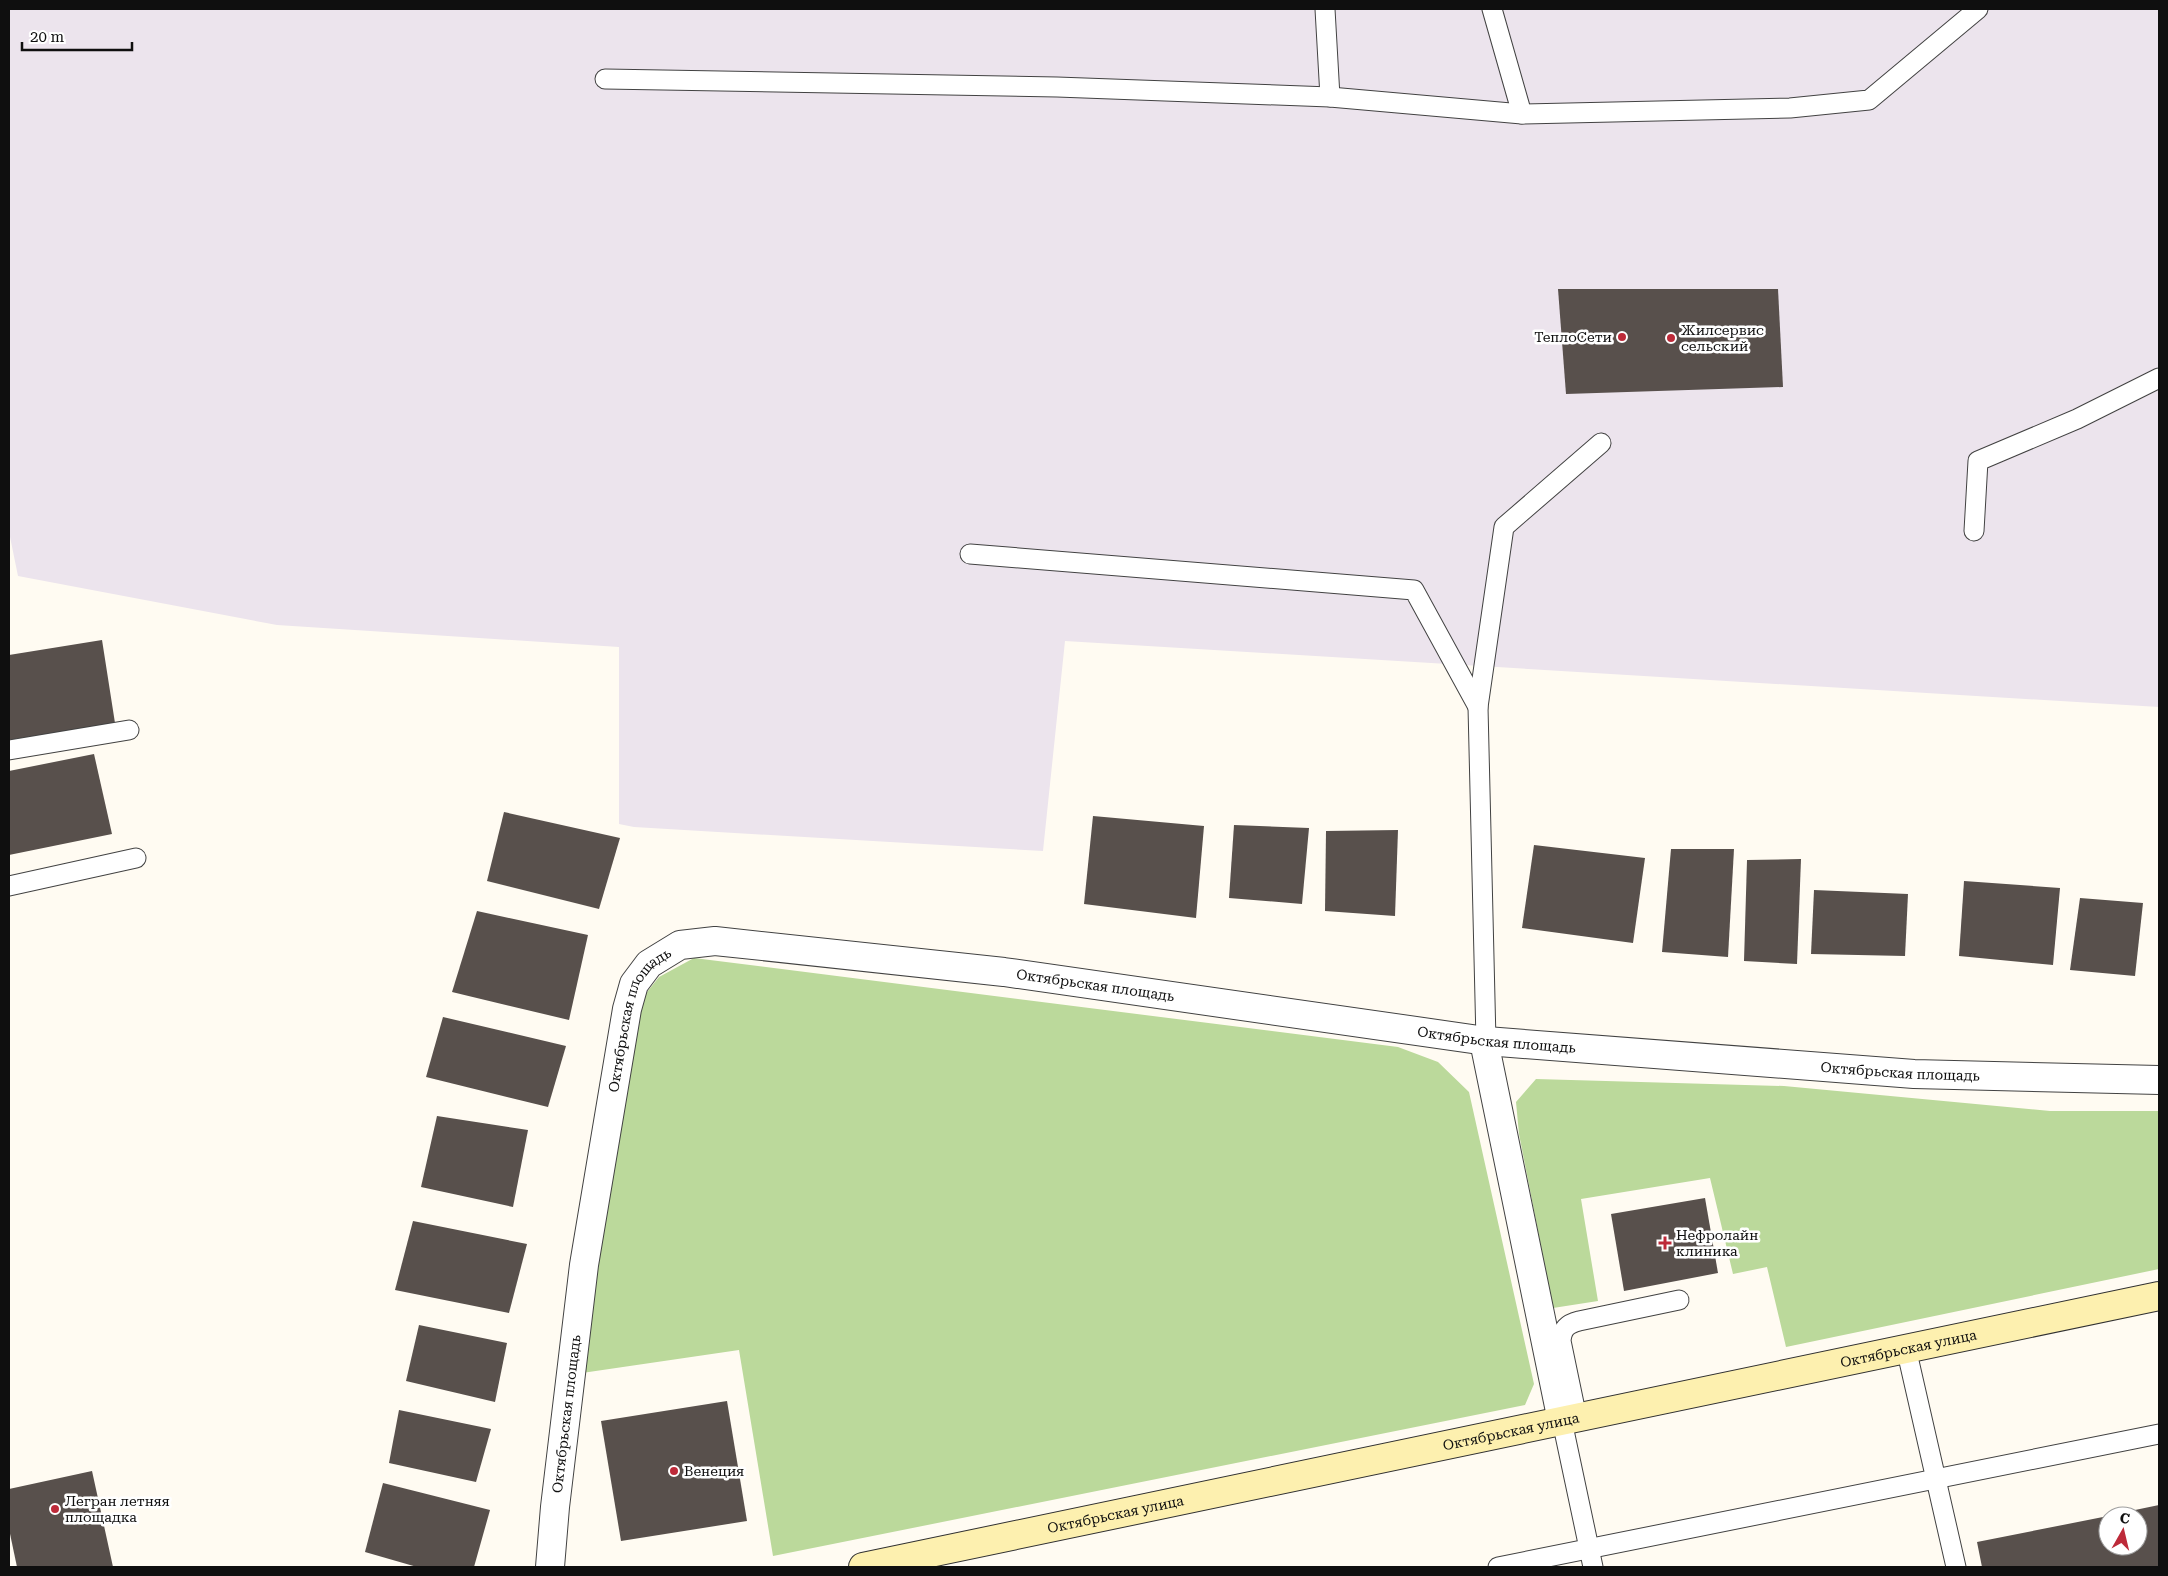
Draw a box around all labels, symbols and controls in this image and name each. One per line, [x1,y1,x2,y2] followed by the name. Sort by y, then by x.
[22,20,132,52] scale bar
[30,28,65,46] text: 20 m
[1681,322,1764,354] place label: Жилсервис сельский
[1534,329,1612,345] place label: ТеплоСети
[1616,331,1628,343] marker: ТеплоСети
[1665,332,1677,344] marker: Жилсервис сельский
[605,944,674,1093] street label: Октябрьская площадь
[1015,966,1176,1004] street label: Октябрьская площадь
[1416,1023,1577,1056] street label: Октябрьская площадь
[1820,1059,1981,1084] street label: Октябрьская площадь
[1676,1227,1758,1259] place label: Нефролайн клиника
[1658,1236,1672,1250] marker: Нефролайн клиника
[1839,1326,1978,1370] street label: Октябрьская улица
[549,1333,584,1494] street label: Октябрьская площадь
[1441,1409,1581,1454] street label: Октябрьская улица
[684,1463,744,1479] place label: Венеция
[668,1465,680,1477] marker: Венеция
[1046,1492,1186,1536] street label: Октябрьская улица
[65,1493,170,1525] place label: Легран летняя площадка
[49,1503,61,1515] marker: Легран летняя площадка
[2098,1506,2148,1556] north arrow
[2119,1510,2131,1527] text: С

